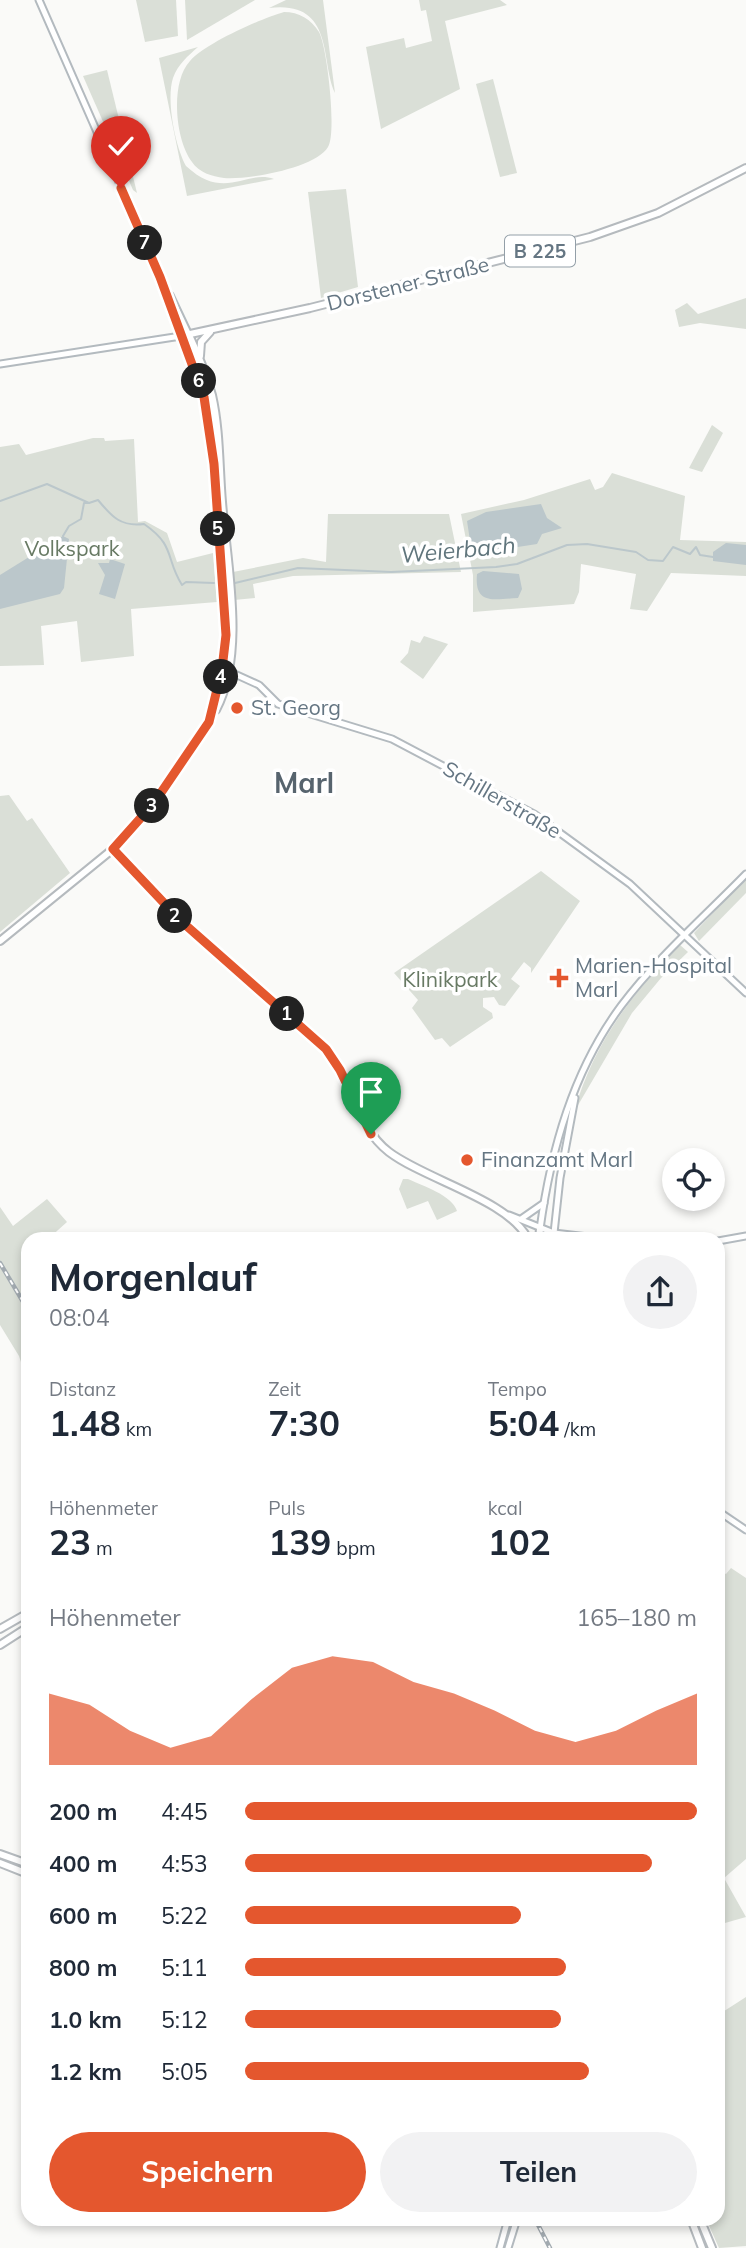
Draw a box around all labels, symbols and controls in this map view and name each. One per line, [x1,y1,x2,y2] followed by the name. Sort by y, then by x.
[91,116,151,188] pin
[102,127,140,165] icon: check
[128,226,162,260] pin: 7
[139,230,150,254] text: 7
[505,235,575,266] road number: B 225
[324,250,492,316] street label: Dorstener Straße
[182,364,216,398] pin: 6
[193,368,204,392] text: 6
[200,512,235,546] pin: 5
[212,516,223,540] text: 5
[399,530,517,569] water label: Weierbach
[24,535,120,561] park label: Volkspark
[204,660,238,694] pin: 4
[215,664,226,688] text: 4
[251,694,341,720] place label: St. Georg
[229,700,245,716] marker: St. Georg
[439,755,566,843] street label: Schillerstraße
[274,765,334,800] district label: Marl
[134,788,170,824] pin: 3
[146,793,157,817] text: 3
[158,898,192,934] pin: 2
[169,903,180,927] text: 2
[575,952,732,1002] place label: Marien-Hospital Marl
[402,966,498,992] park label: Klinikpark
[549,968,569,988] marker: Marien-Hospital Marl
[270,996,304,1032] pin: 1
[281,1001,292,1025] text: 1
[341,1062,401,1134] pin
[352,1073,390,1111] icon: arrive
[481,1146,633,1172] place label: Finanzamt Marl
[662,1148,725,1211] map controls
[662,1148,725,1211] button: locate
[459,1152,475,1168] marker: Finanzamt Marl
[49,1253,257,1301] text: Morgenlauf
[623,1255,697,1329] button: share
[49,1303,109,1332] text: 08:04
[49,1377,116,1401] text: Distanz
[268,1377,301,1401] text: Zeit
[488,1377,547,1401] text: Tempo
[49,1401,121,1445] text: 1.48
[268,1401,340,1445] text: 7:30
[488,1401,559,1445] text: 5:04
[121,1417,152,1441] text: km
[559,1417,596,1441] text: /km
[49,1496,158,1520] text: Höhenmeter
[268,1496,306,1520] text: Puls
[488,1496,522,1520] text: kcal
[49,1520,91,1564] text: 23
[268,1520,331,1564] text: 139
[488,1520,551,1564] text: 102
[91,1536,113,1560] text: m
[331,1536,376,1560] text: bpm
[49,1603,181,1632] text: Höhenmeter
[576,1603,697,1632] text: 165–180 m
[49,1797,117,1826] text: 200 m
[161,1797,208,1826] text: 4:45
[49,1849,117,1878] text: 400 m
[161,1849,208,1878] text: 4:53
[49,1901,117,1930] text: 600 m
[161,1901,208,1930] text: 5:22
[49,1953,117,1982] text: 800 m
[161,1953,208,1982] text: 5:11
[49,2005,122,2034] text: 1.0 km
[161,2005,208,2034] text: 5:12
[49,2057,122,2086] text: 1.2 km
[161,2057,208,2086] text: 5:05
[49,2132,366,2212] button: Speichern
[380,2132,697,2212] button: Teilen

